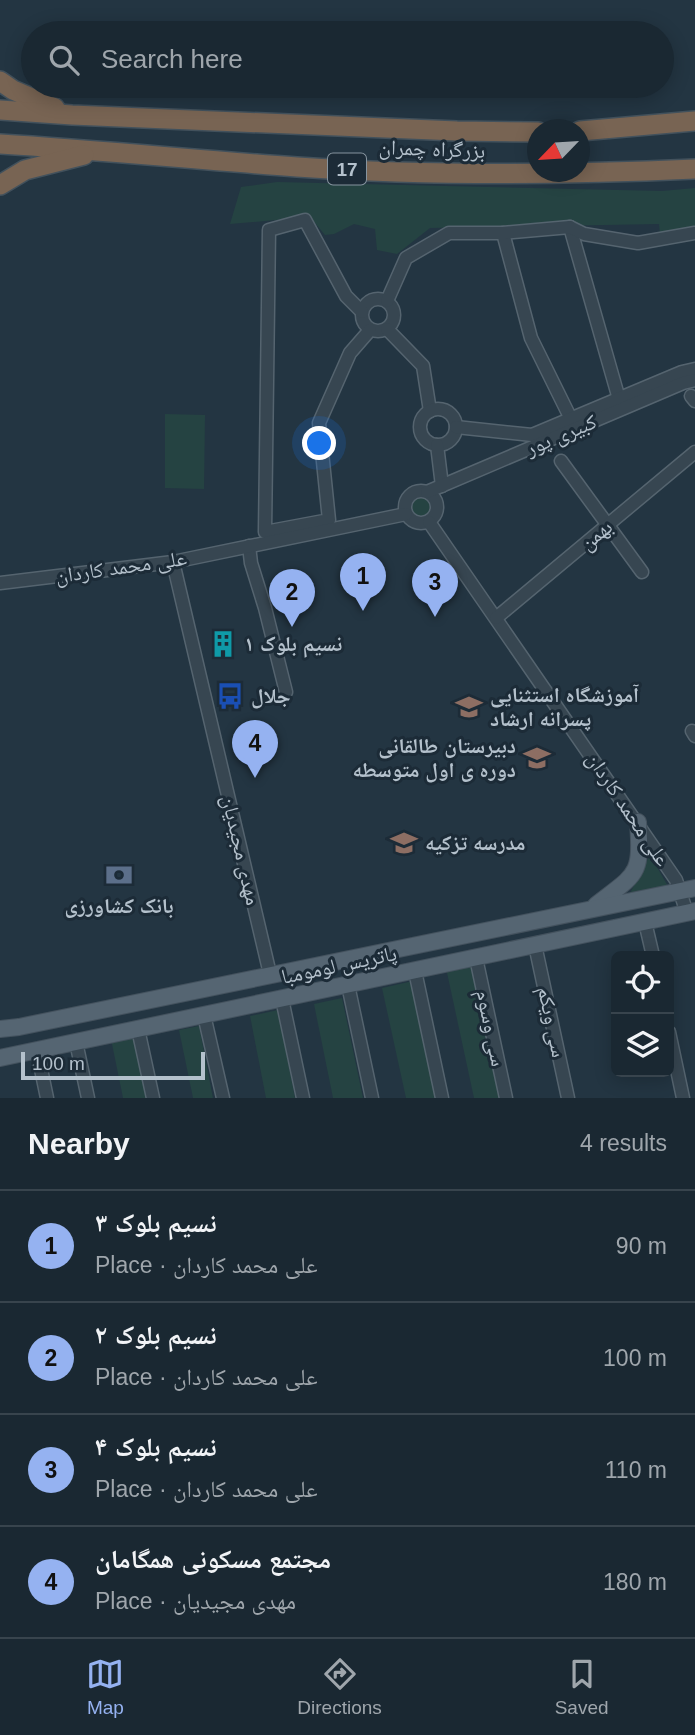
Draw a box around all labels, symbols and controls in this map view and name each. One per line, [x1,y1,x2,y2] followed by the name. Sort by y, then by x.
[21,21,674,98] search box
[45,41,83,79] icon: search
[101,44,243,74] text: Search here
[527,119,590,182] north arrow
[378,135,486,163] street label: بزرگراه چمران
[328,154,366,184] road number: 17
[521,409,600,461] street label: کبیری پور
[302,426,336,460] your location
[575,515,618,556] street label: بهمن
[54,546,189,589] street label: علی محمد کاردان
[340,553,386,611] pin: 1
[412,559,458,617] pin: 3
[269,569,315,627] pin: 2
[208,629,238,659] building icon: نسیم بلوک ۱
[244,632,342,658] place label: نسیم بلوک ۱
[215,681,245,711] bus stop icon: جلال
[490,683,639,731] place label: آموزشگاه استثنایی پسرانه ارشاد
[251,684,291,709] place label: جلال
[454,692,484,722] school or university icon: آموزشگاه استثنایی پسرانه ارشاد
[232,720,278,778] pin: 4
[352,734,516,783] place label: دبیرستان طالقانی دوره ی اول متوسطه
[522,743,552,773] school or university icon: دبیرستان طالقانی دوره ی اول متوسطه
[580,748,675,871] street label: علی محمد کاردان
[217,793,265,907] street label: مهدی مجیدیان
[389,828,419,858] school or university icon: مدرسه تزکیه
[425,831,526,855] place label: مدرسه تزکیه
[104,860,134,890] bank icon: بانک کشاورزی
[64,894,174,918] place label: بانک کشاورزی
[279,941,399,990] street label: پاتریس لومومبا
[611,951,674,1077] map controls
[611,951,674,1014] button: locate
[531,984,571,1060] street label: سی ویکم
[469,987,511,1069] street label: سی وسوم
[611,1014,674,1077] button: layers
[21,1049,205,1081] scale bar
[32,1053,85,1074] text: 100 m
[28,1127,130,1160] text: Nearby
[580,1130,667,1156] text: 4 results
[95,1208,217,1238] text: نسیم بلوک ۳
[45,1233,57,1259] text: 1
[616,1233,667,1259] text: 90 m
[95,1252,318,1278] text: Place · علی محمد کاردان
[95,1320,217,1350] text: نسیم بلوک ۲
[45,1345,57,1371] text: 2
[603,1345,667,1371] text: 100 m
[95,1364,318,1390] text: Place · علی محمد کاردان
[95,1432,217,1462] text: نسیم بلوک ۴
[45,1457,57,1483] text: 3
[605,1457,667,1483] text: 110 m
[95,1476,318,1502] text: Place · علی محمد کاردان
[95,1544,331,1574] text: مجتمع مسکونی همگامان
[45,1569,57,1595] text: 4
[603,1569,667,1595] text: 180 m
[95,1588,296,1614] text: Place · مهدی مجیدیان
[86,1655,124,1719] tab: Map
[297,1655,382,1719] tab: Directions
[555,1655,609,1719] tab: Saved

